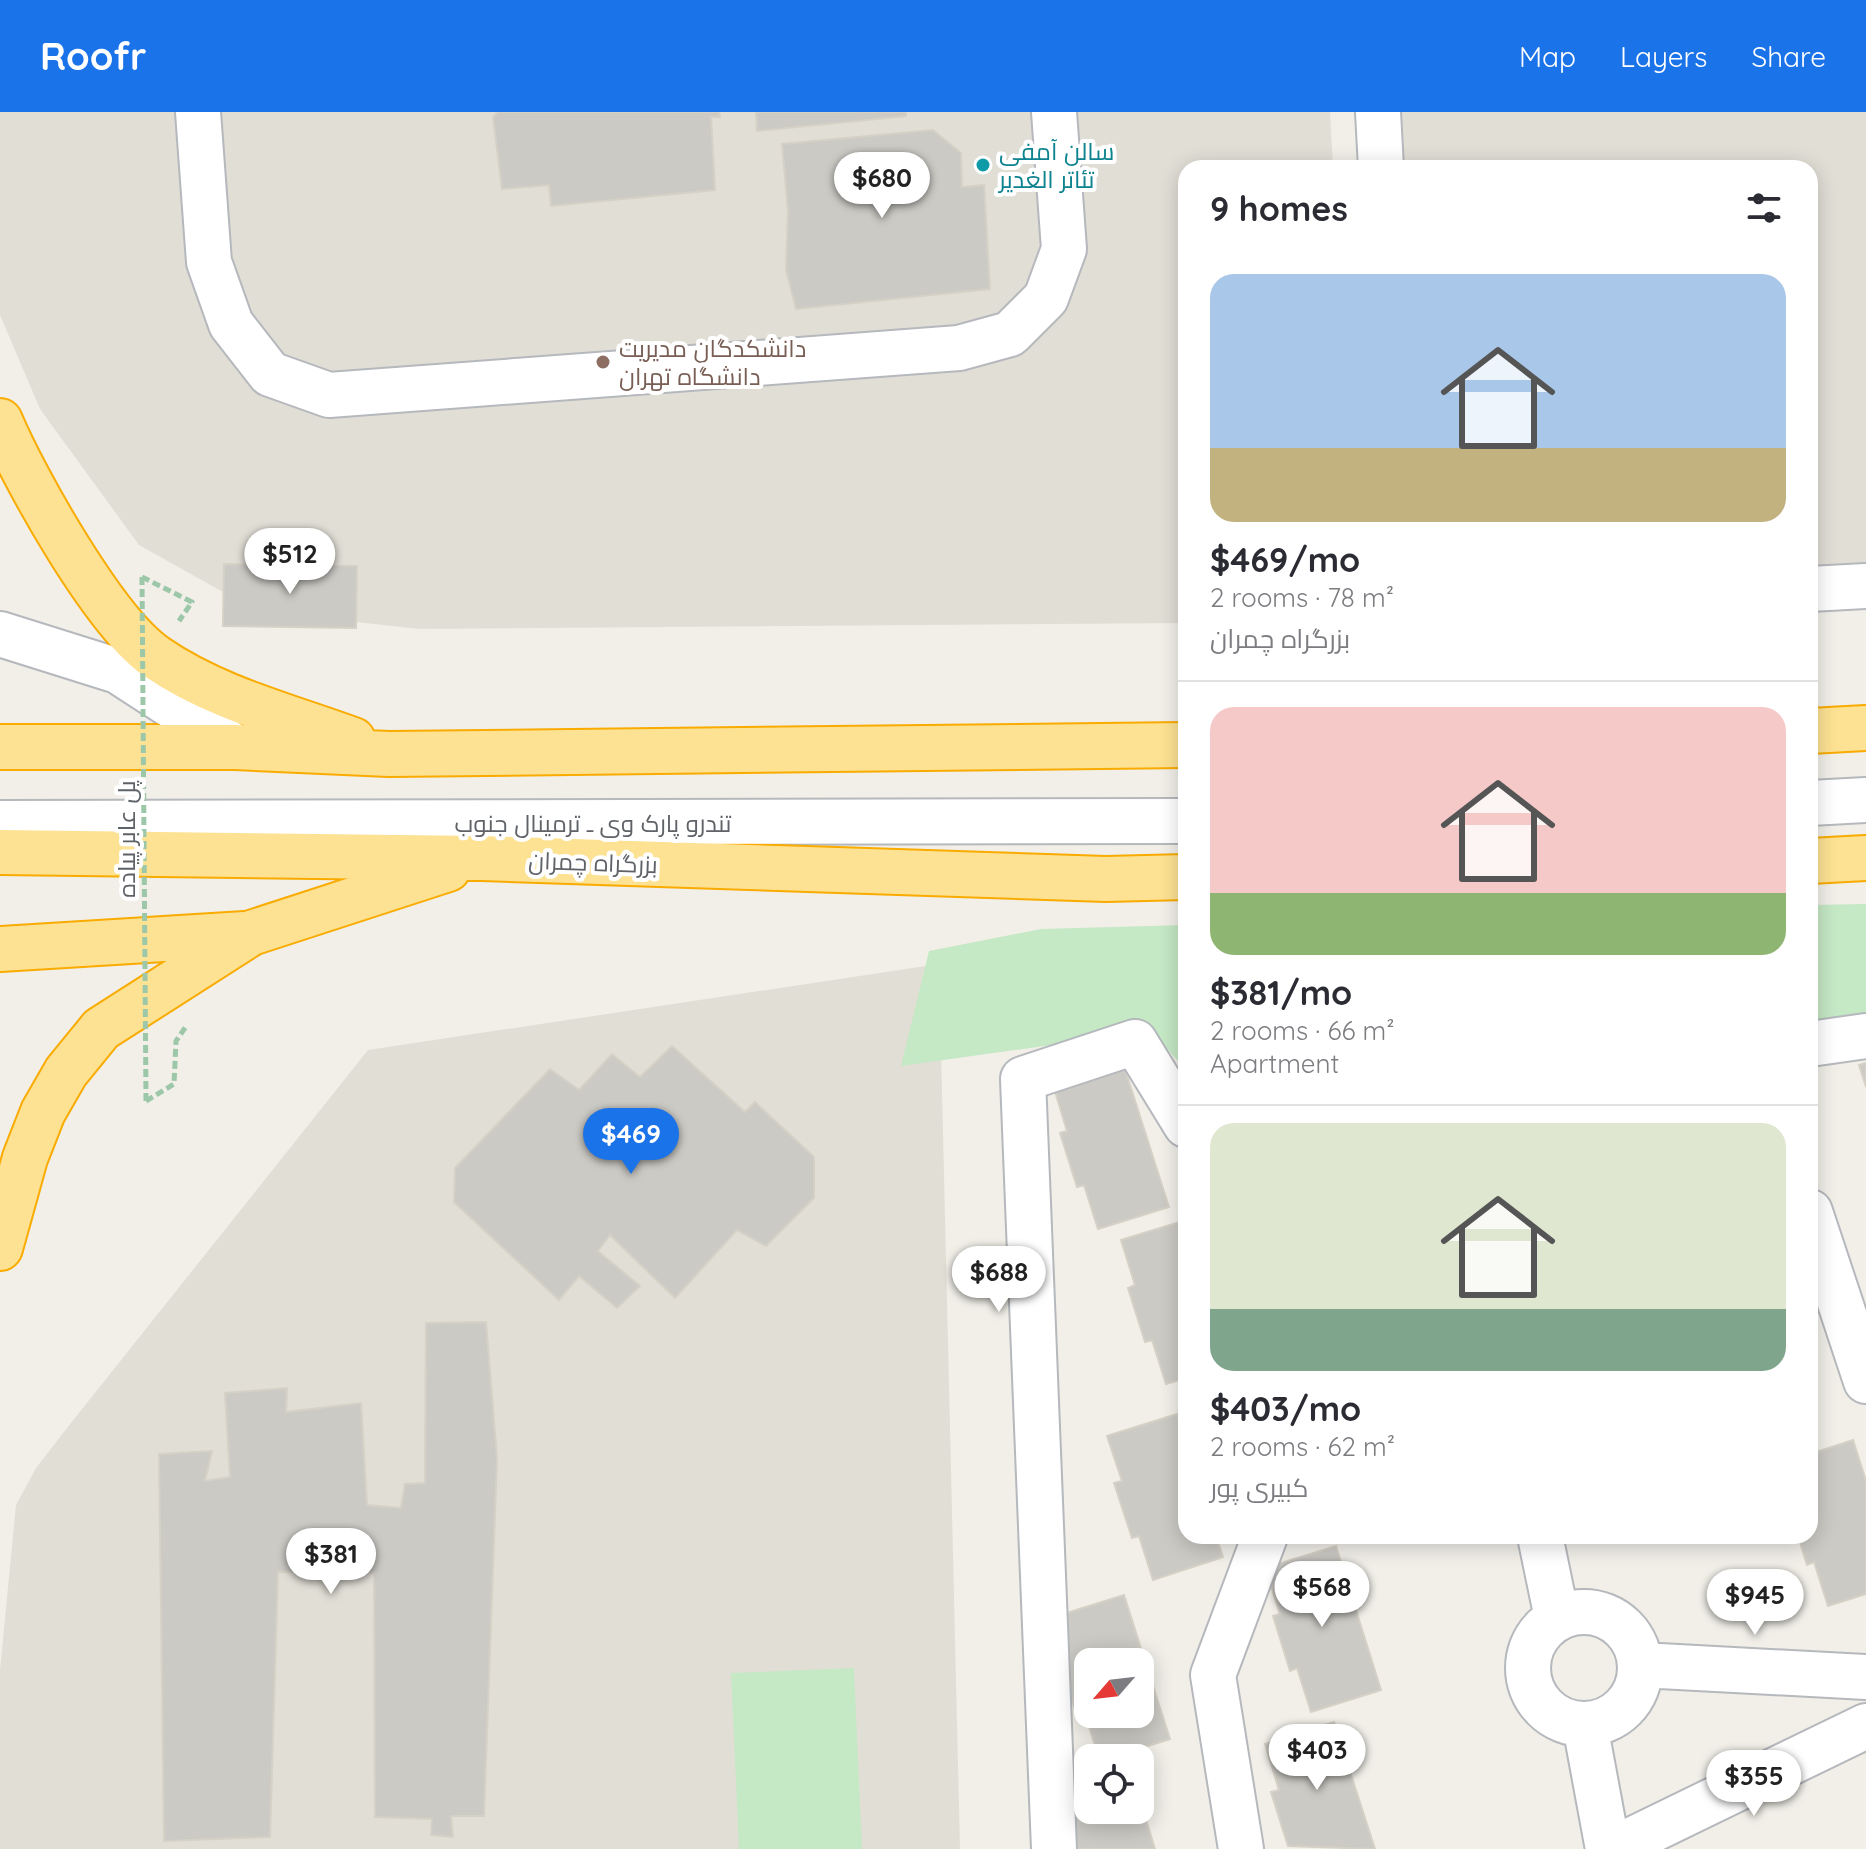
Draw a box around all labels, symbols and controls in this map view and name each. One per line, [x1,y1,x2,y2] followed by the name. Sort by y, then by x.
[40,32,146,80] text: Roofr
[1519,39,1576,74] text: Map
[1620,39,1707,74] text: Layers
[1751,39,1826,74] text: Share
[997,136,1114,194] place label: سالن آمفی تئاتر الغدير
[835,152,929,220] pin: $680
[974,156,992,174] marker: سالن آمفی تئاتر الغدير
[852,161,912,194] text: $680
[1742,186,1786,230] icon: filters
[1210,187,1348,230] text: 9 homes
[1426,326,1570,470] icon: home
[619,333,806,391] place label: دانشکدگان مدیریت دانشگاه تهران
[594,353,612,371] marker: دانشکدگان مدیریت دانشگاه تهران
[243,528,337,596] pin: $512
[262,537,318,570] text: $512
[1210,538,1360,581] text: $469/mo
[1210,581,1394,614] text: 2 rooms · 78 m²
[1210,622,1350,655] text: بزرگراه چمران
[1426,759,1570,903] icon: home
[111,780,143,898] street label: پل عابر پیاده
[454,808,732,840] street label: تندرو پارک وی ـ ترمینال جنوب
[528,845,658,881] street label: بزرگراه چمران
[1210,971,1352,1014] text: $381/mo
[1210,1014,1395,1047] text: 2 rooms · 66 m²
[1210,1047,1339,1080] text: Apartment
[584,1108,678,1176] pin: $469
[601,1117,661,1150] text: $469
[1426,1175,1570,1319] icon: home
[952,1246,1046,1314] pin: $688
[970,1255,1028,1288] text: $688
[1210,1387,1361,1430] text: $403/mo
[1210,1430,1395,1463] text: 2 rooms · 62 m²
[1210,1471,1309,1504] text: کبیری پور
[284,1528,378,1596] pin: $381
[304,1537,358,1570] text: $381
[1275,1561,1369,1629] pin: $568
[1708,1569,1802,1637] pin: $945
[1292,1570,1352,1603] text: $568
[1725,1578,1785,1611] text: $945
[1074,1648,1154,1728] north arrow
[1074,1648,1154,1824] map controls
[1270,1724,1364,1792] pin: $403
[1287,1733,1347,1766] text: $403
[1074,1744,1154,1824] button: locate
[1707,1750,1801,1818] pin: $355
[1724,1759,1784,1792] text: $355

